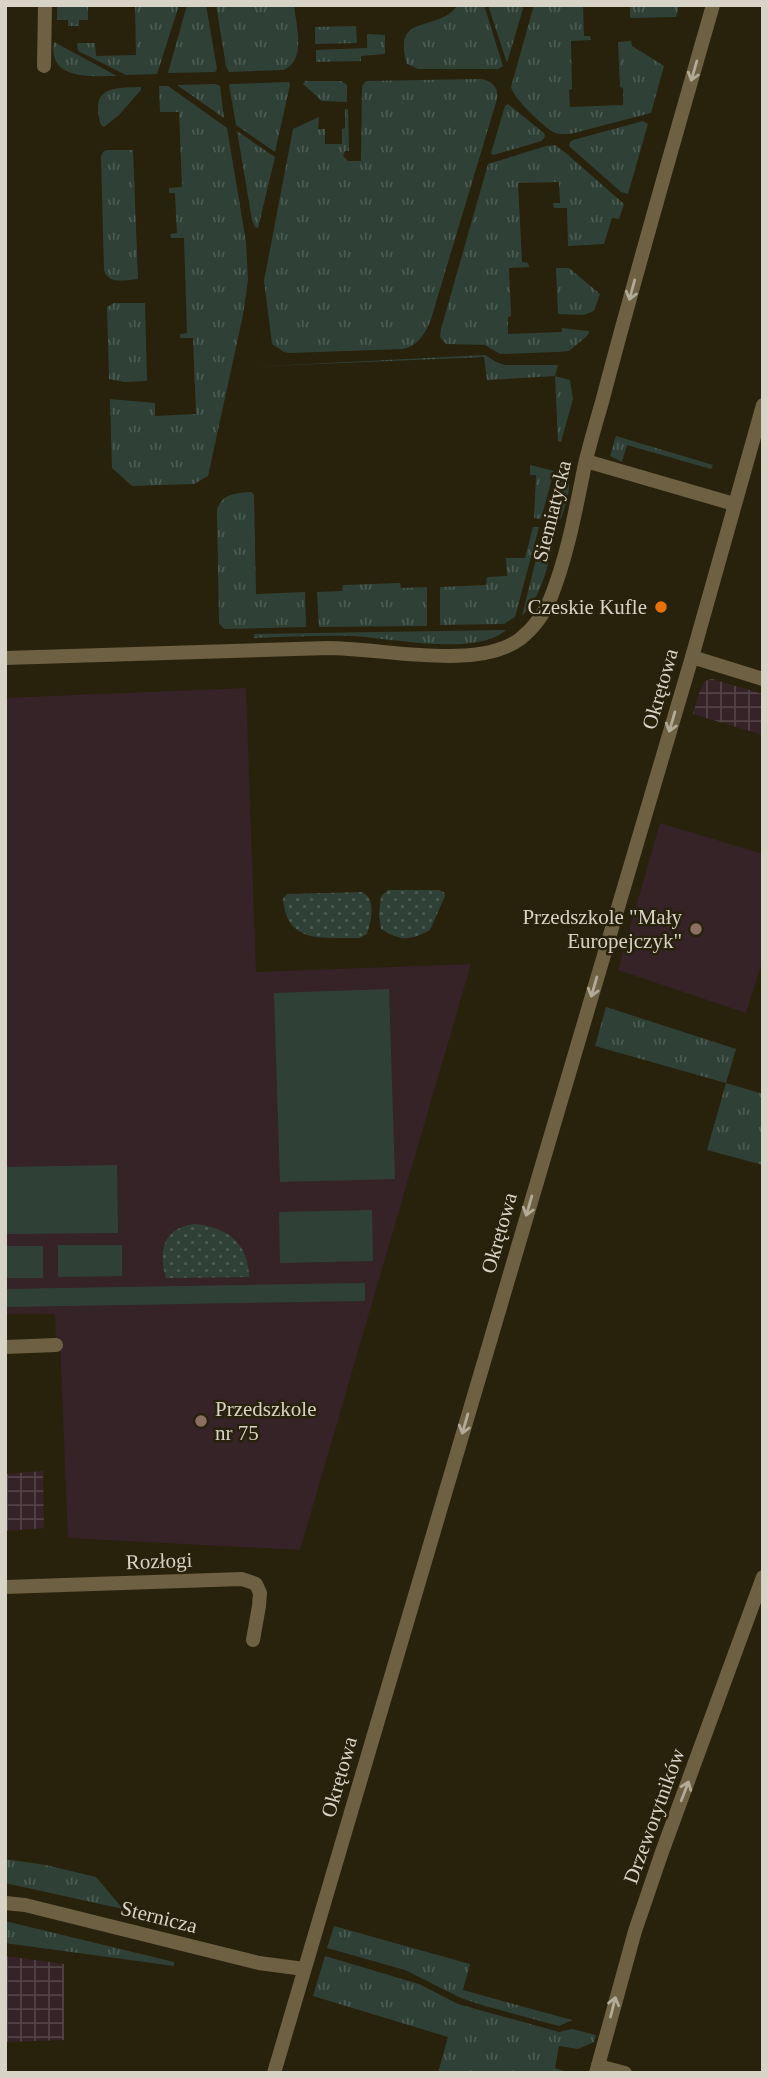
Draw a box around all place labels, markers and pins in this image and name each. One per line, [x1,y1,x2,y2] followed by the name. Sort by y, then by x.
[527,595,647,619] place label: Czeskie Kufle
[653,599,669,615] marker: Czeskie Kufle
[522,905,682,953] place label: Przedszkole "Mały Europejczyk"
[688,921,704,937] marker: Przedszkole "Mały Europejczyk"
[215,1397,316,1445] place label: Przedszkole nr 75
[193,1413,209,1429] marker: Przedszkole nr 75

